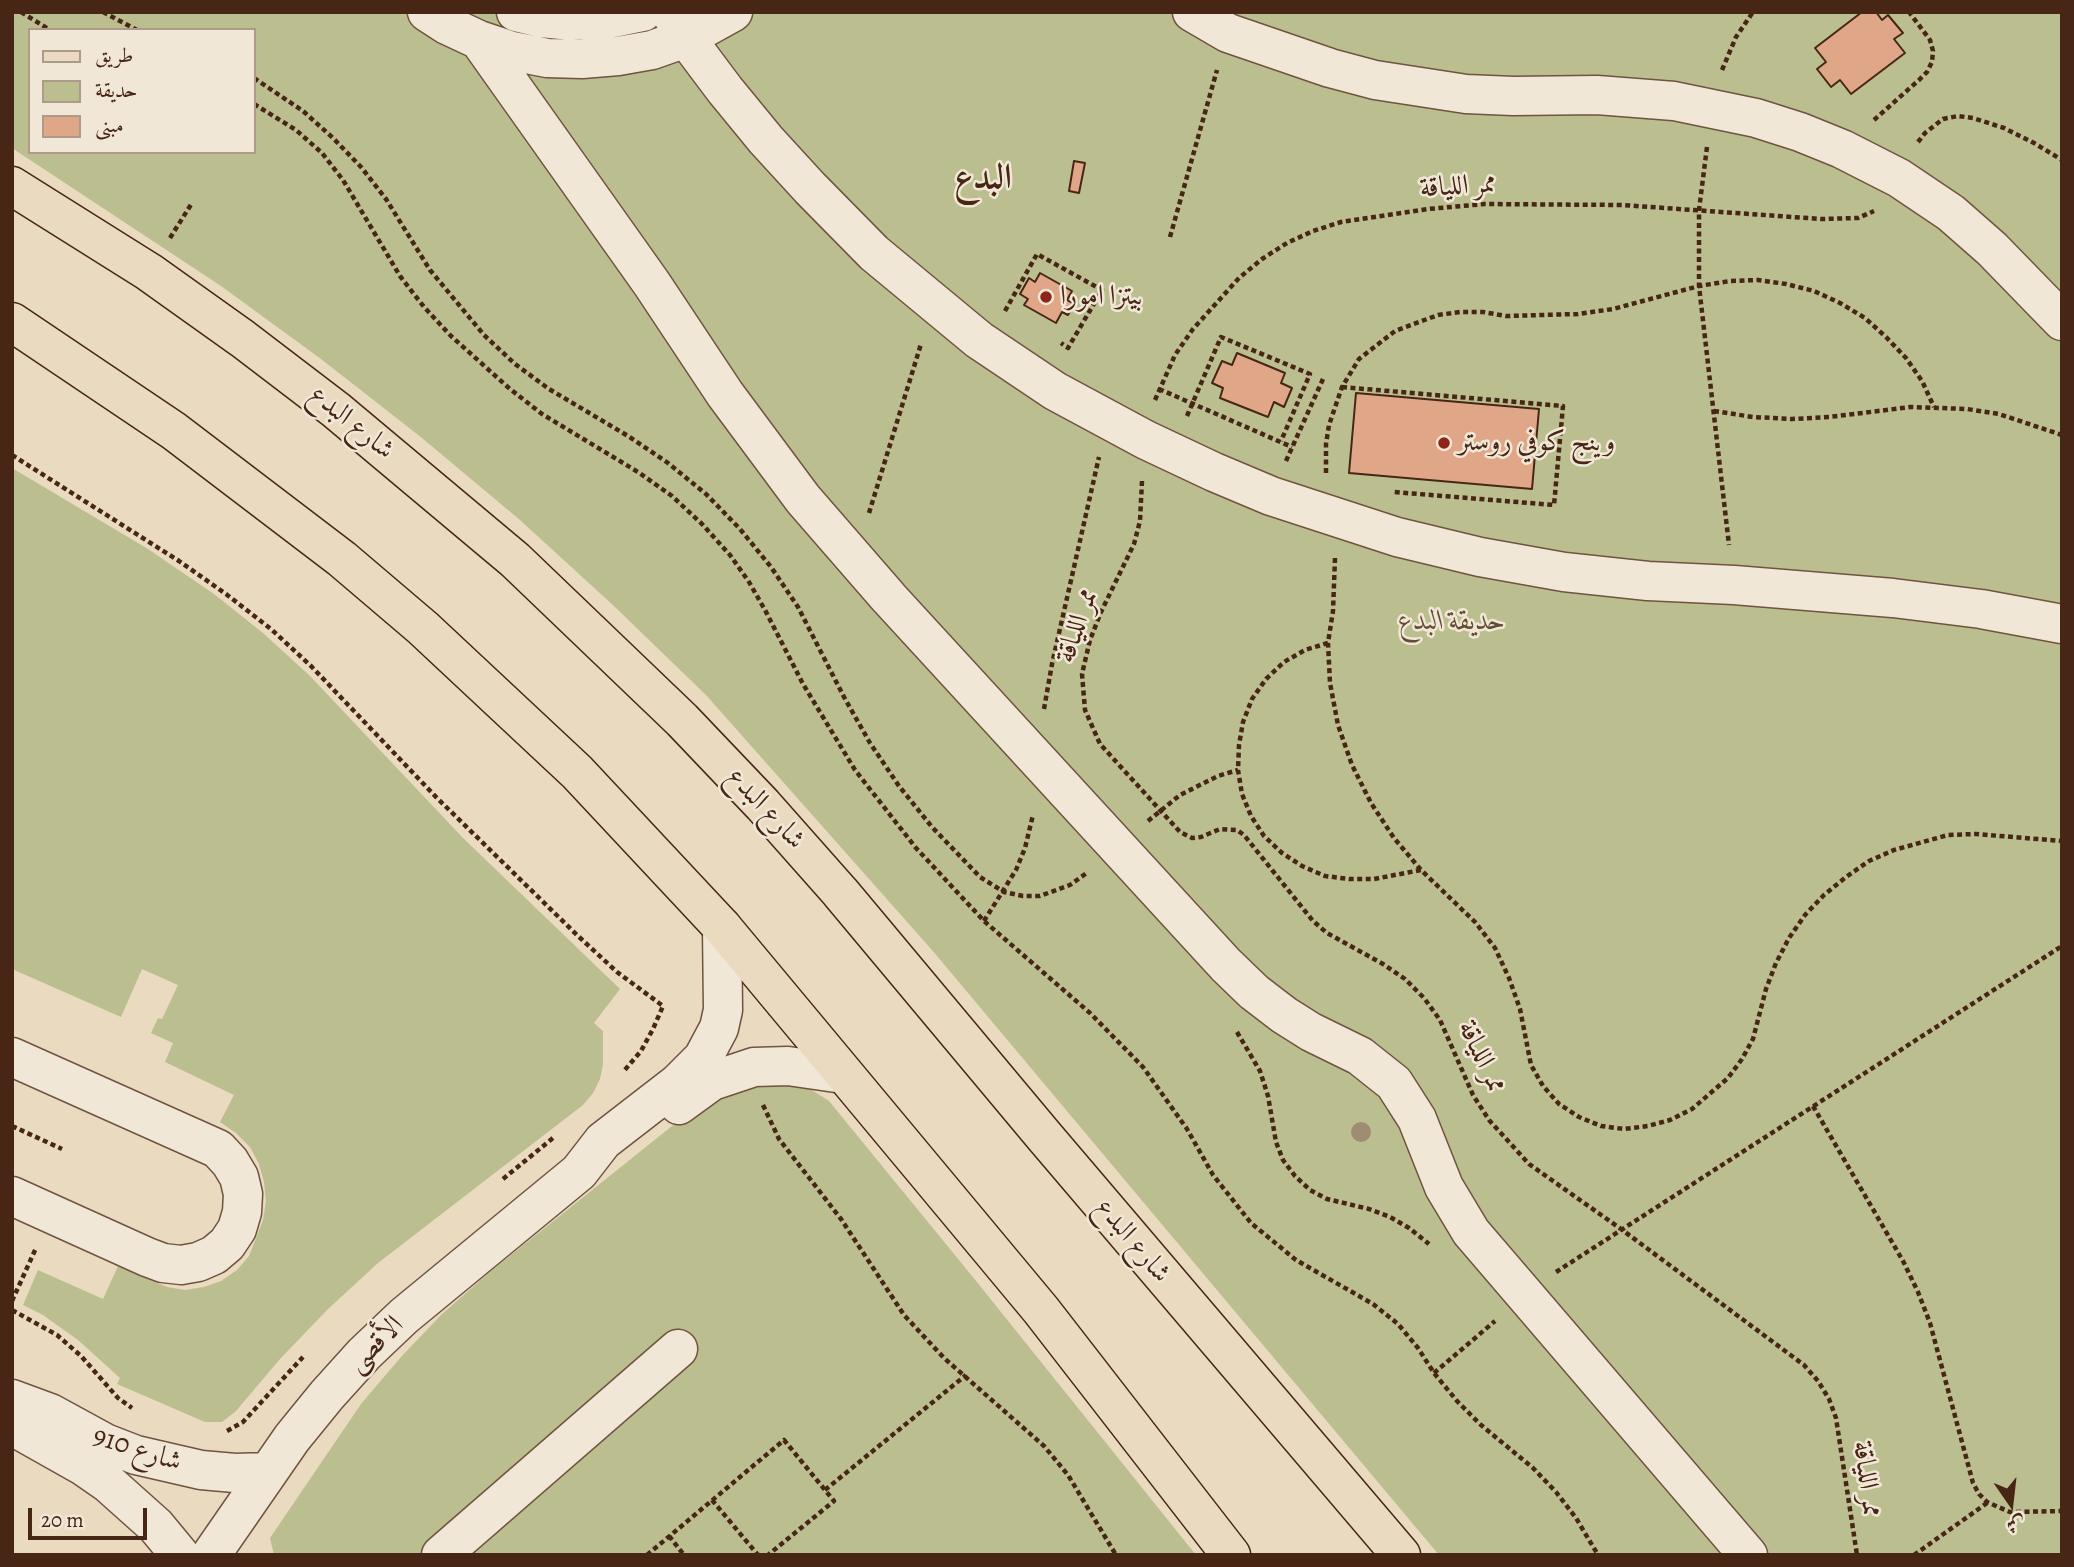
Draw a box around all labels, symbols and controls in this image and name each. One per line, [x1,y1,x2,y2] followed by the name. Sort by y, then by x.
[28,28,256,154] legend
[95,41,133,69] text: طريق
[95,76,138,104] text: حديقة
[95,111,124,139] text: مبنى
[954,158,1012,200] district label: البدع
[1419,168,1497,206] street label: ممر اللياقة
[1060,280,1142,314] place label: بيتزا امورا
[1038,289,1054,305] marker: بيتزا امورا
[301,378,401,468] street label: شارع البدع
[1458,426,1615,460] place label: وينج كوفي روستر
[1436,435,1452,451] marker: وينج كوفي روستر
[1050,584,1106,668] street label: ممر اللياقة
[1398,605,1506,639] park label: حديقة البدع
[719,761,811,857] street label: شارع البدع
[1449,1015,1513,1099] street label: ممر اللياقة
[1087,1192,1177,1290] street label: شارع البدع
[340,1309,412,1381] street label: الأقصى
[88,1420,186,1480] street label: شارع 910
[1844,1439,1888,1519] street label: ممر اللياقة
[1976,1469,2046,1539] north arrow
[32,1494,150,1538] scale bar
[41,1506,84,1534] text: 20 m
[2004,1509,2028,1539] text: ش

